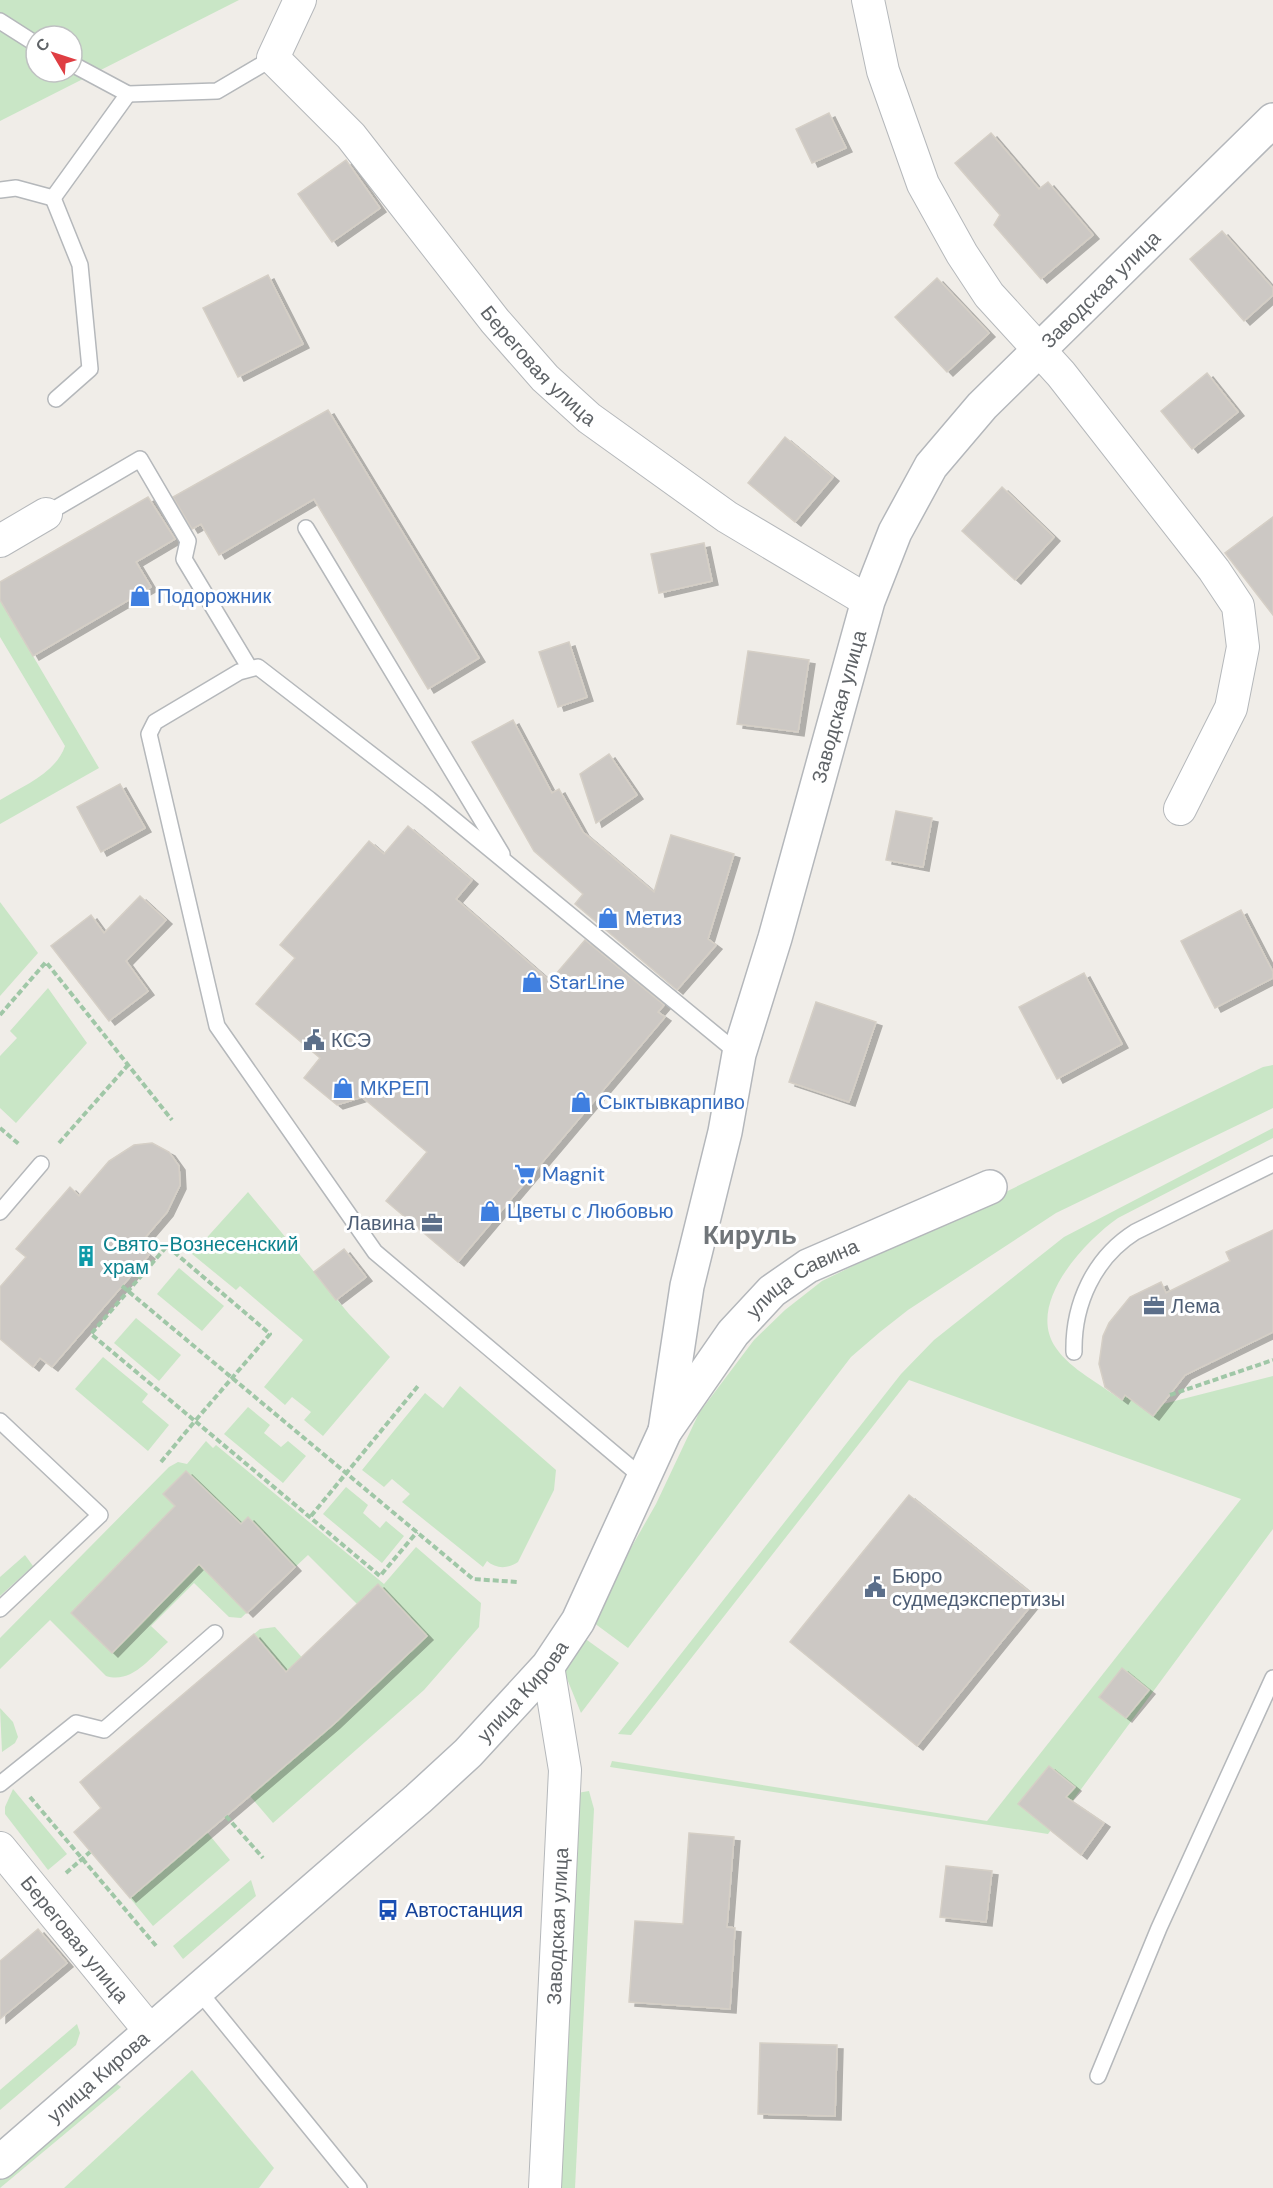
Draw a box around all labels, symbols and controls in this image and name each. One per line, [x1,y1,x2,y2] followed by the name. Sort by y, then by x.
[24,24,84,84] north arrow
[31,33,55,56] text: С
[1035,224,1167,354] street label: Заводская улица
[475,300,602,432] street label: Береговая улица
[157,583,271,609] place label: Подорожник
[128,584,152,608] shop icon: Подорожник
[805,626,873,786] street label: Заводская улица
[625,905,682,931] place label: Метиз
[596,906,620,930] shop icon: Метиз
[549,969,625,995] place label: StarLine
[520,970,544,994] shop icon: StarLine
[331,1027,371,1053] place label: КСЭ
[302,1028,326,1052] public building icon: КСЭ
[360,1075,429,1101] place label: МКРЕП
[331,1076,355,1100] shop icon: МКРЕП
[598,1089,745,1115] place label: Сыктывкарпиво
[569,1090,593,1114] shop icon: Сыктывкарпиво
[542,1161,605,1187] place label: Magnit
[513,1162,537,1186] supermarket icon: Magnit
[507,1198,674,1224] place label: Цветы с Любовью
[478,1199,502,1223] shop icon: Цветы с Любовью
[347,1210,416,1236] place label: Лавина
[420,1211,444,1235] office icon: Лавина
[703,1218,797,1252] district label: Кируль
[103,1231,298,1280] place label: Свято-Вознесенский храм
[740,1232,863,1324] street label: улица Савина
[74,1244,98,1268] building icon: Свято-Вознесенский храм
[1171,1293,1221,1319] place label: Лема
[1142,1294,1166,1318] office icon: Лема
[892,1563,1065,1612] place label: Бюро судмедэкспертизы
[863,1575,887,1599] public building icon: Бюро судмедэкспертизы
[471,1635,575,1748] street label: улица Кирова
[541,1846,574,2006] street label: Заводская улица
[15,1870,135,2009] street label: Береговая улица
[405,1897,523,1923] place label: Автостанция
[376,1898,400,1922] bus stop icon: Автостанция
[42,2025,155,2128] street label: улица Кирова

